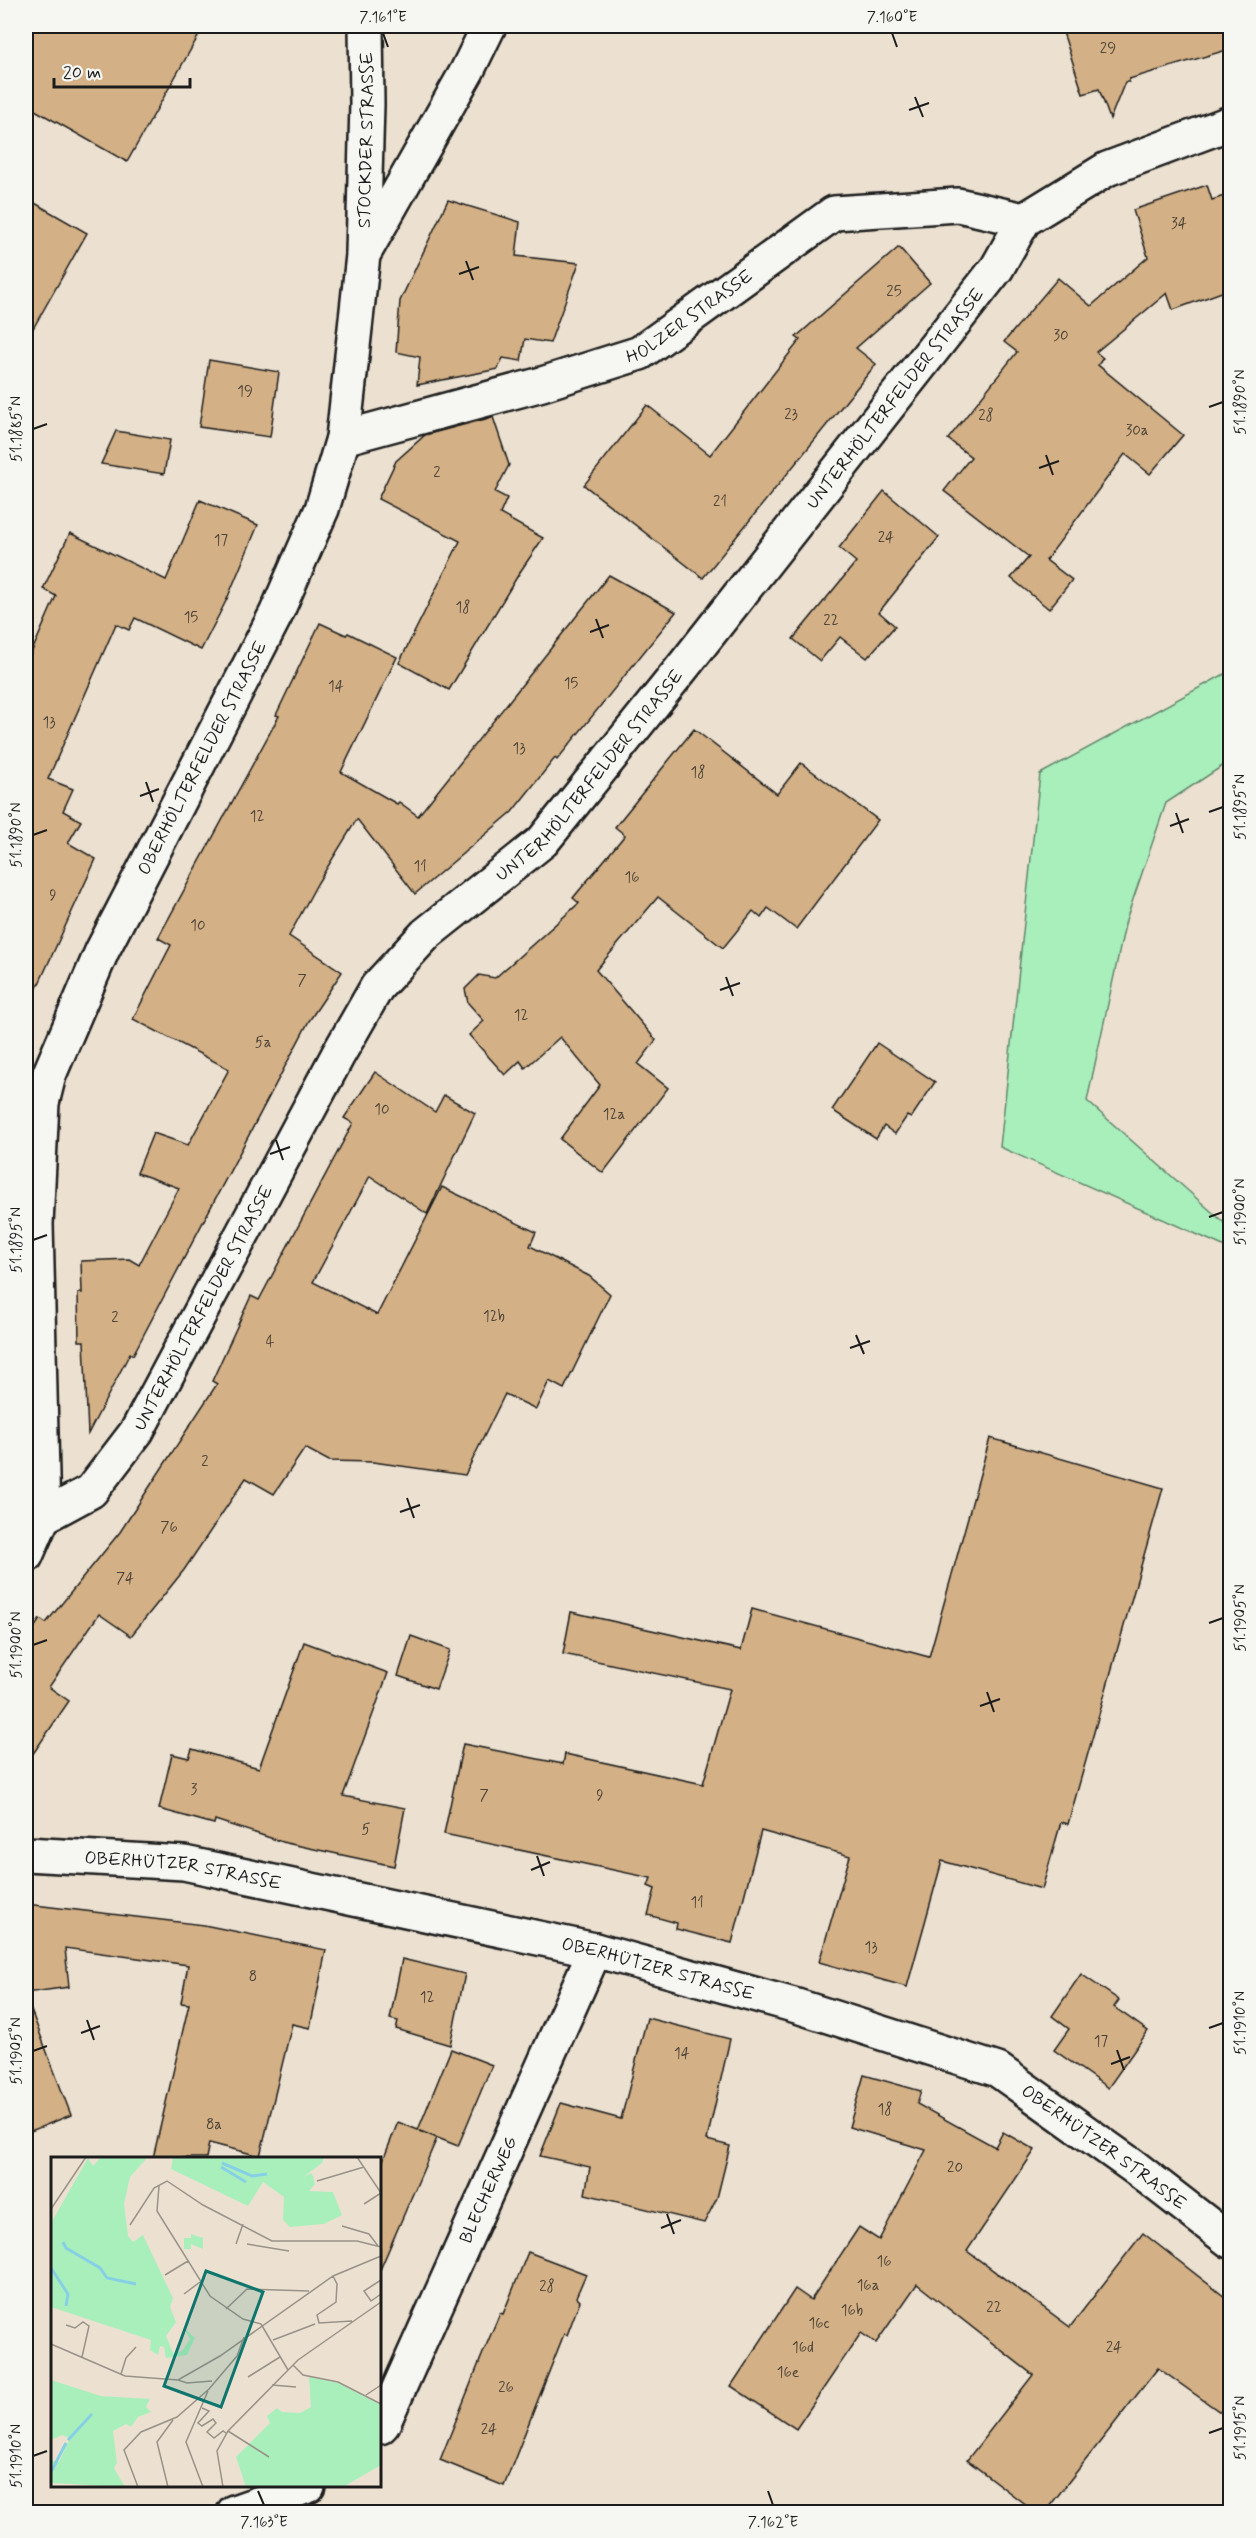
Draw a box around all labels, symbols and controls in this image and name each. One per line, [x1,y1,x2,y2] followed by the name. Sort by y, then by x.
[359,8,407,28] text: 7.161°E
[867,8,917,28] text: 7.160°E
[1100,39,1116,59] house number: 29
[54,51,190,89] scale bar
[353,52,380,228] street label: STOCKDER STRASSE
[63,61,101,85] text: 20 m
[1171,214,1187,234] house number: 34
[623,264,758,370] street label: HOLZER STRASSE
[886,282,902,302] house number: 25
[801,283,990,514] street label: UNTERHÖLTERFELDER STRASSE
[1053,326,1069,346] house number: 30
[1231,369,1251,435] text: 51.1890°N
[237,382,253,402] house number: 19
[7,396,27,462] text: 51.1885°N
[784,405,798,425] house number: 23
[978,406,994,426] house number: 28
[1125,421,1149,441] house number: 30a
[433,463,441,483] house number: 2
[713,492,727,512] house number: 21
[878,528,894,548] house number: 24
[214,531,229,551] house number: 17
[456,598,470,618] house number: 18
[184,608,198,628] house number: 15
[823,611,839,631] house number: 22
[132,637,273,879] street label: OBERHÖLTERFELDER STRASSE
[491,665,689,887] street label: UNTERHÖLTERFELDER STRASSE
[564,674,578,694] house number: 15
[328,677,344,697] house number: 14
[42,713,56,733] house number: 13
[512,739,526,759] house number: 13
[691,763,705,783] house number: 18
[1231,774,1251,840] text: 51.1895°N
[7,802,27,868] text: 51.1890°N
[250,807,264,827] house number: 12
[413,857,427,877] house number: 11
[624,868,640,888] house number: 16
[49,886,57,906] house number: 9
[190,916,206,936] house number: 10
[297,971,307,991] house number: 7
[514,1006,528,1026] house number: 12
[255,1033,272,1053] house number: 5a
[374,1100,390,1120] house number: 10
[603,1105,625,1125] house number: 12a
[1231,1178,1251,1246] text: 51.1900°N
[128,1181,279,1435] street label: UNTERHÖLTERFELDER STRASSE
[7,1207,27,1273] text: 51.1895°N
[483,1307,505,1327] house number: 12b
[111,1308,119,1328] house number: 2
[266,1332,275,1352] house number: 4
[201,1452,209,1472] house number: 2
[160,1518,178,1538] house number: 76
[116,1569,134,1589] house number: 74
[1231,1584,1251,1652] text: 51.1905°N
[7,1611,27,1679] text: 51.1900°N
[191,1780,198,1800] house number: 3
[479,1786,489,1806] house number: 7
[596,1786,604,1806] house number: 9
[361,1820,371,1840] house number: 5
[84,1846,283,1896] street label: OBERHÜTZER STRASSE
[690,1893,704,1913] house number: 11
[559,1932,757,2007] street label: OBERHÜTZER STRASSE
[864,1938,878,1958] house number: 13
[249,1967,257,1987] house number: 8
[420,1988,434,2008] house number: 12
[1231,1991,1251,2055] text: 51.1910°N
[7,2017,27,2085] text: 51.1905°N
[1094,2032,1109,2052] house number: 17
[674,2044,690,2064] house number: 14
[1016,2079,1191,2216] street label: OBERHÜTZER STRASSE
[878,2100,892,2120] house number: 18
[206,2115,222,2135] house number: 8a
[454,2133,523,2247] street label: BLECHERWEG
[51,2157,381,2487] inset map
[947,2158,963,2178] house number: 20
[876,2252,892,2272] house number: 16
[857,2276,880,2296] house number: 16a
[539,2277,555,2297] house number: 28
[986,2298,1002,2318] house number: 22
[841,2301,863,2321] house number: 16b
[808,2314,830,2334] house number: 16c
[792,2338,814,2358] house number: 16d
[1106,2338,1122,2358] house number: 24
[777,2363,799,2383] house number: 16e
[498,2378,514,2398] house number: 26
[1231,2396,1251,2460] text: 51.1915°N
[481,2420,497,2440] house number: 24
[7,2424,27,2488] text: 51.1910°N
[240,2513,288,2533] text: 7.163°E
[748,2513,798,2533] text: 7.162°E

